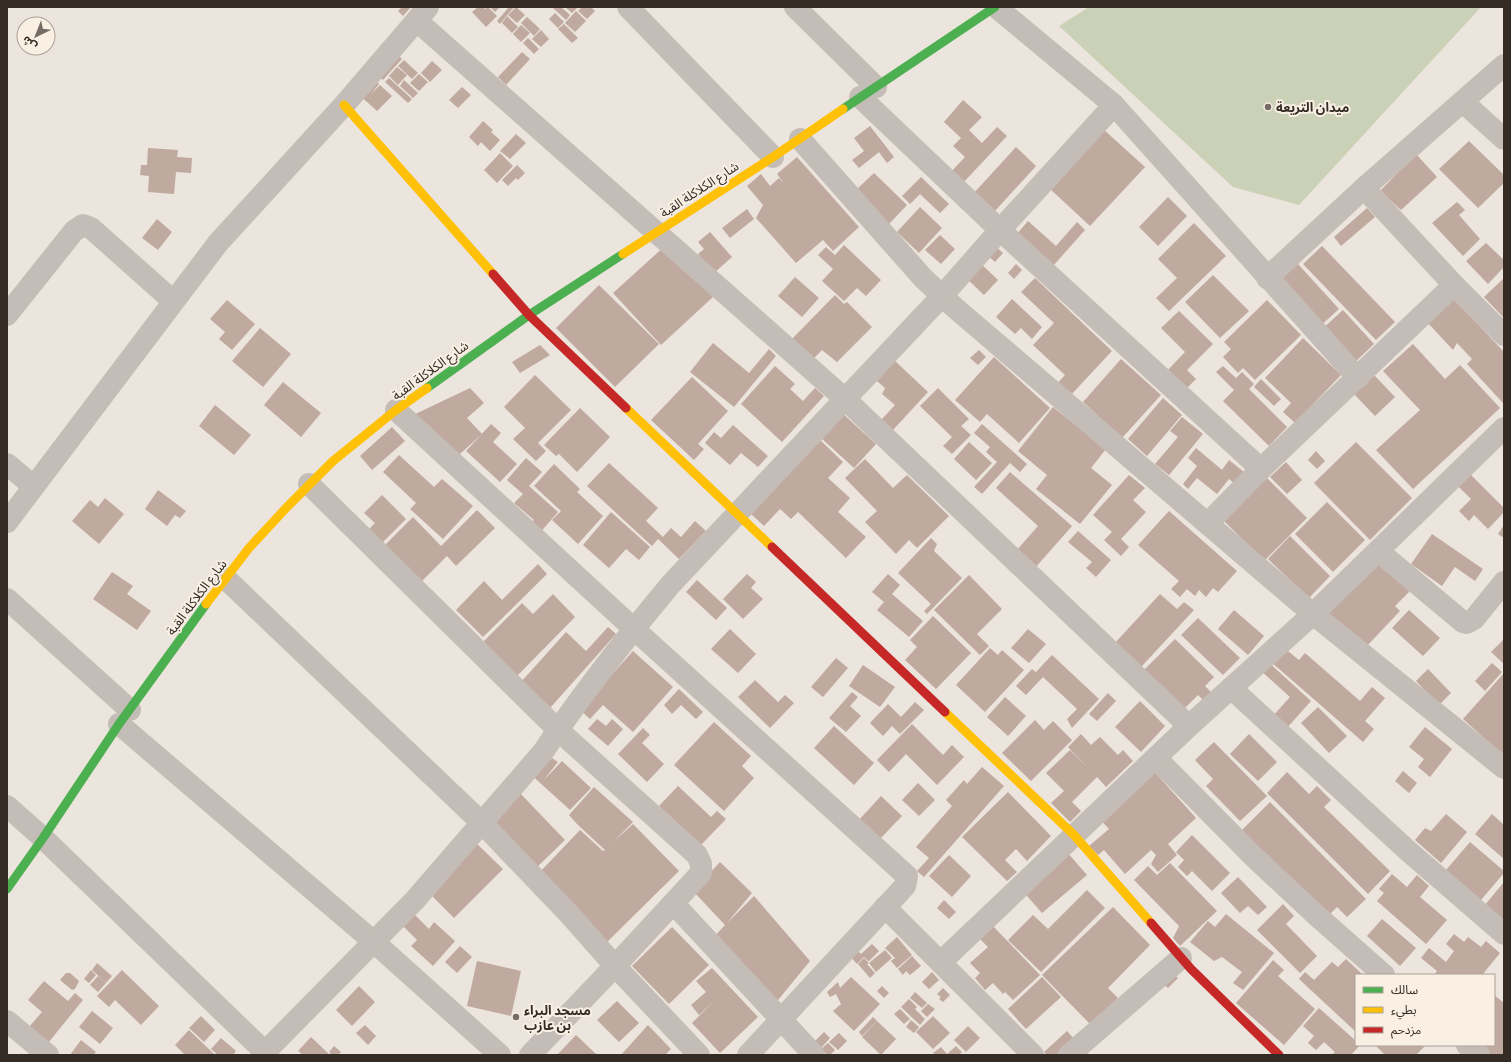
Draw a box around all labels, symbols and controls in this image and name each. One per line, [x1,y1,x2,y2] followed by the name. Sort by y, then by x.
[16,16,56,56] north arrow
[18,33,39,54] text: ش
[1276,98,1349,116] place label: ميدان التريعة
[1263,102,1273,112] marker: ميدان التريعة
[656,157,743,223] street label: شارع الكلاكلة القبة
[388,336,473,406] street label: شارع الكلاكلة القبة
[162,555,232,640] street label: شارع الكلاكلة القبة
[1355,974,1495,1046] legend
[1391,981,1418,998] text: سالك
[524,1001,591,1034] place label: مسجد البراء بن عازب
[1391,1001,1417,1020] text: بطيء
[511,1012,521,1022] marker: مسجد البراء بن عازب
[1391,1021,1421,1039] text: مزدحم

